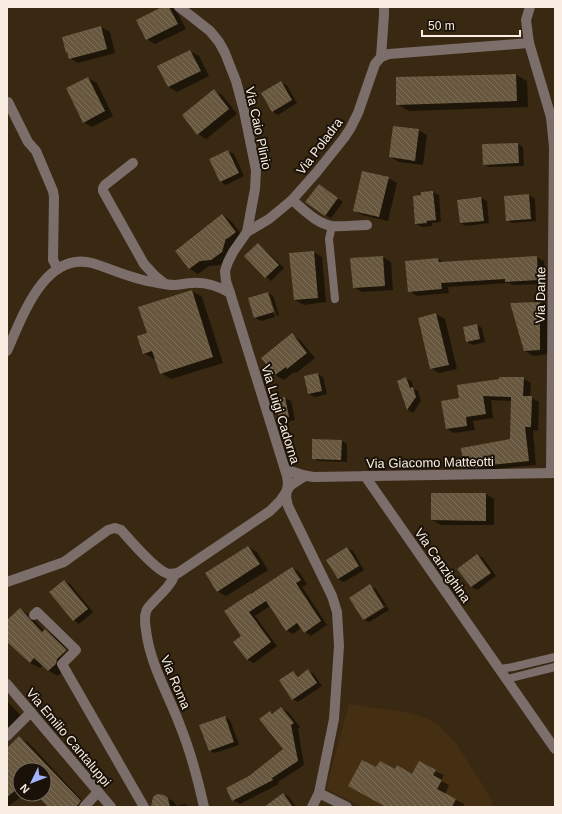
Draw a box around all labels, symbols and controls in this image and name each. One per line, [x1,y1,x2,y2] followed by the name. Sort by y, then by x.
[422,12,520,38] scale bar
[428,19,455,33] text: 50 m
[242,85,275,171] street label: Via Caio Plinio
[293,114,346,178] street label: Via Poladra
[533,266,548,324] street label: Via Dante
[258,363,303,466] street label: Via Luigi Cadorna
[366,454,494,471] street label: Via Giacomo Matteotti
[411,525,474,606] street label: Via Canzighina
[158,653,194,712] street label: Via Roma
[23,685,114,789] street label: Via Emilio Cantaluppi
[12,762,52,802] north arrow
[18,782,32,796] text: N

